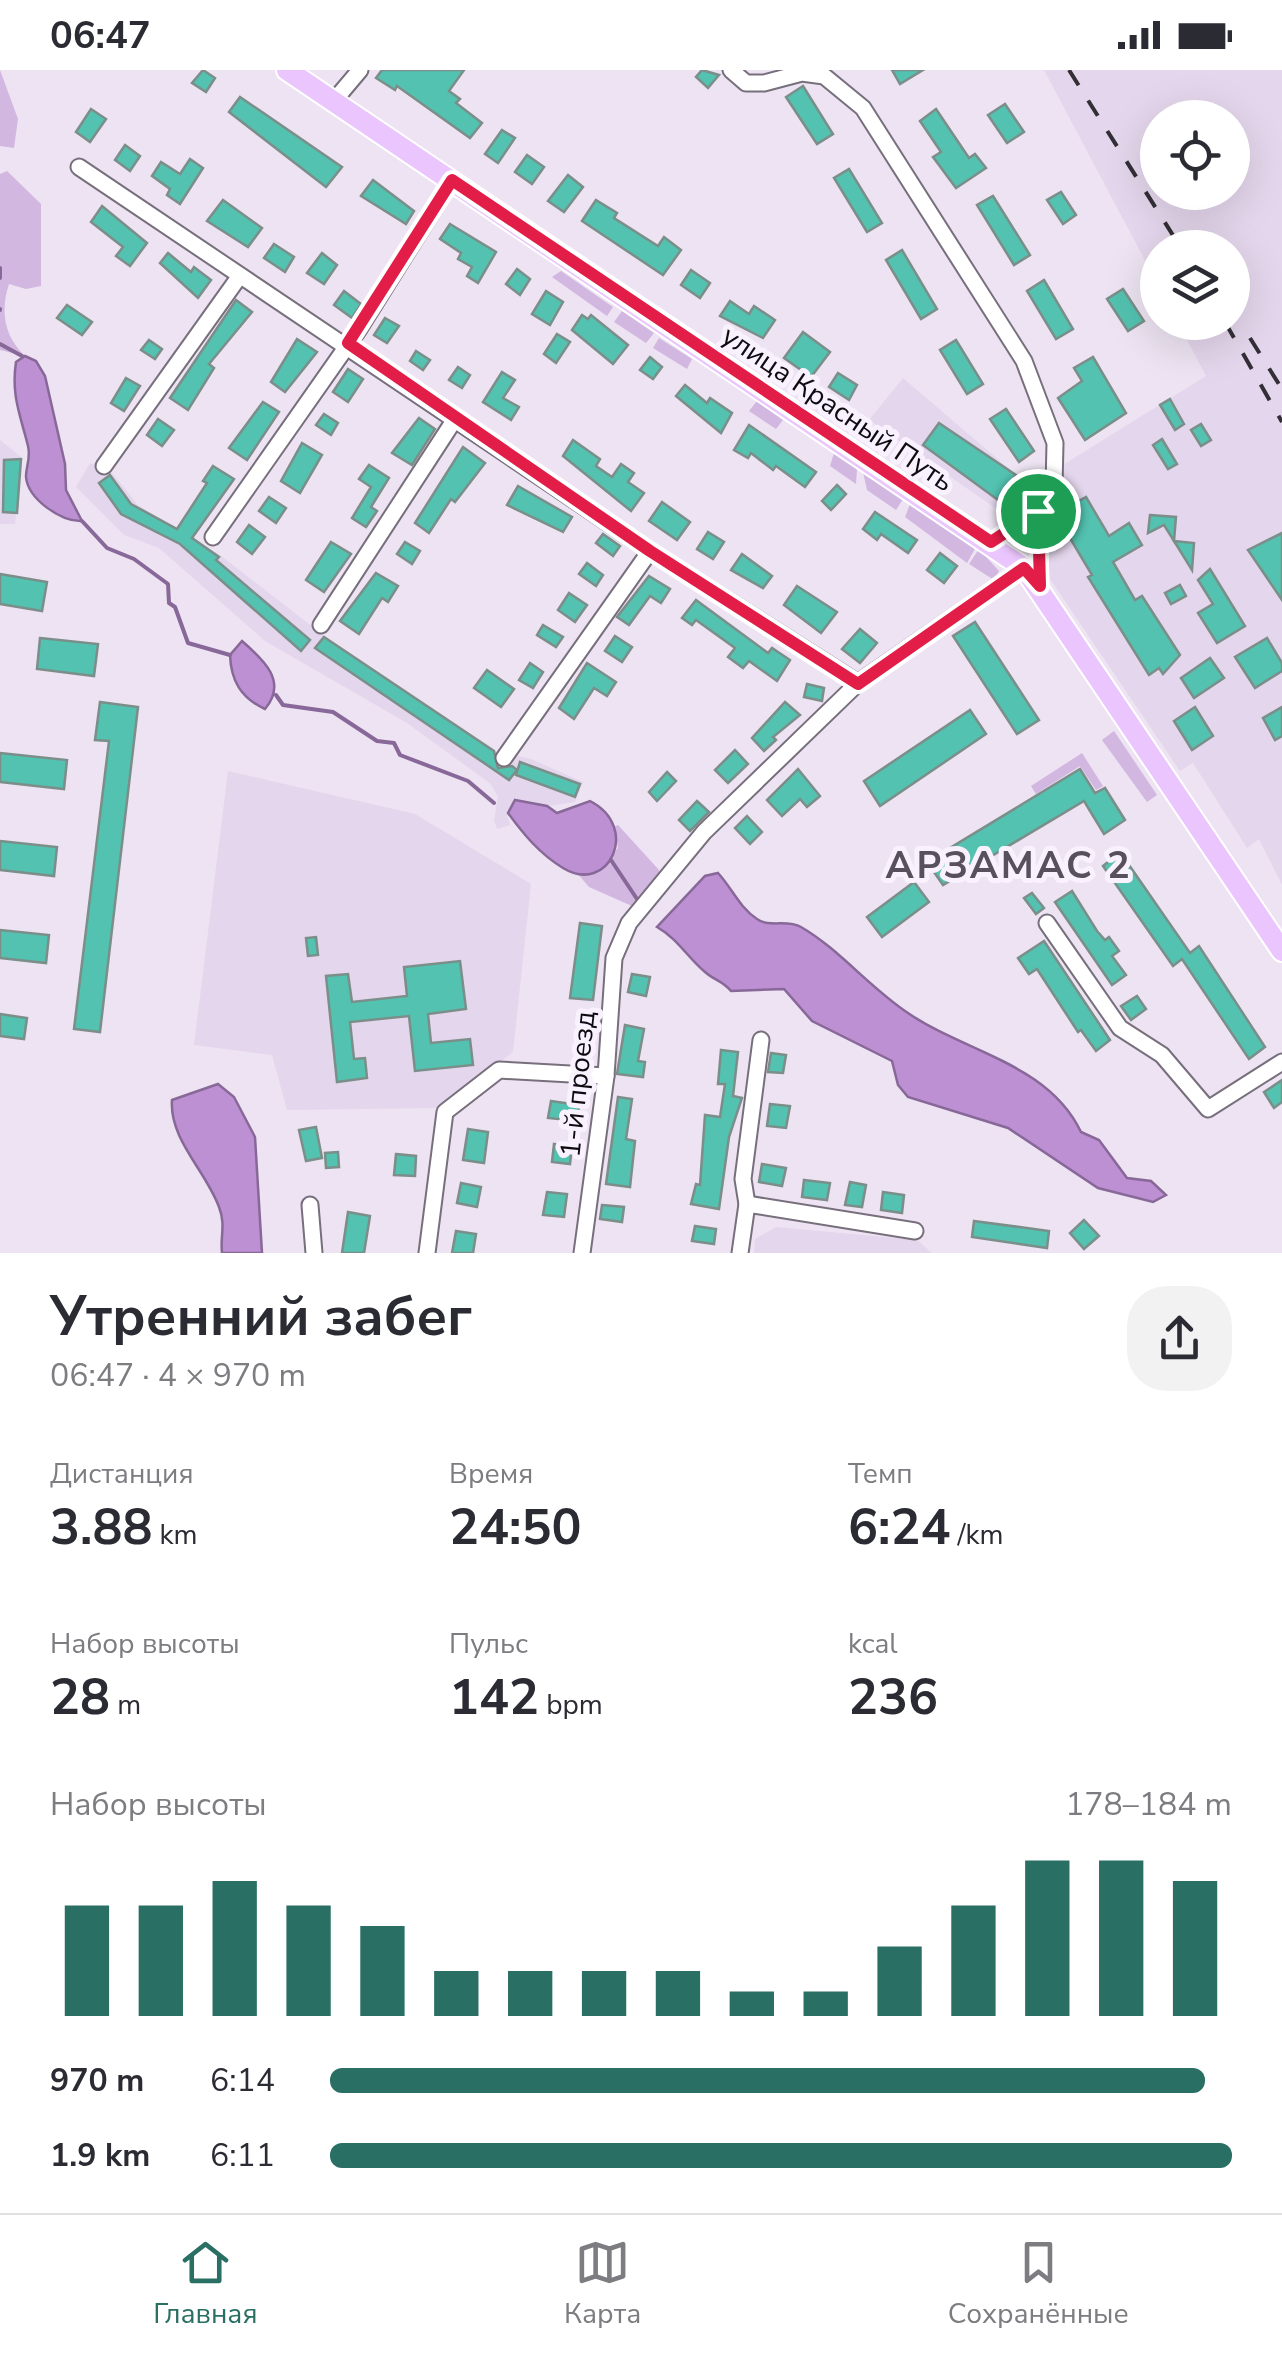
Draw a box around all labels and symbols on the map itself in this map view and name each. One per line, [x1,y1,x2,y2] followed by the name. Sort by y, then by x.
[714,317,961,501] street label: улица Красный Путь
[996,469,1081,554] pin
[886,840,1132,891] district label: АРЗАМАС 2
[551,1009,605,1159] street label: 1-й проезд

